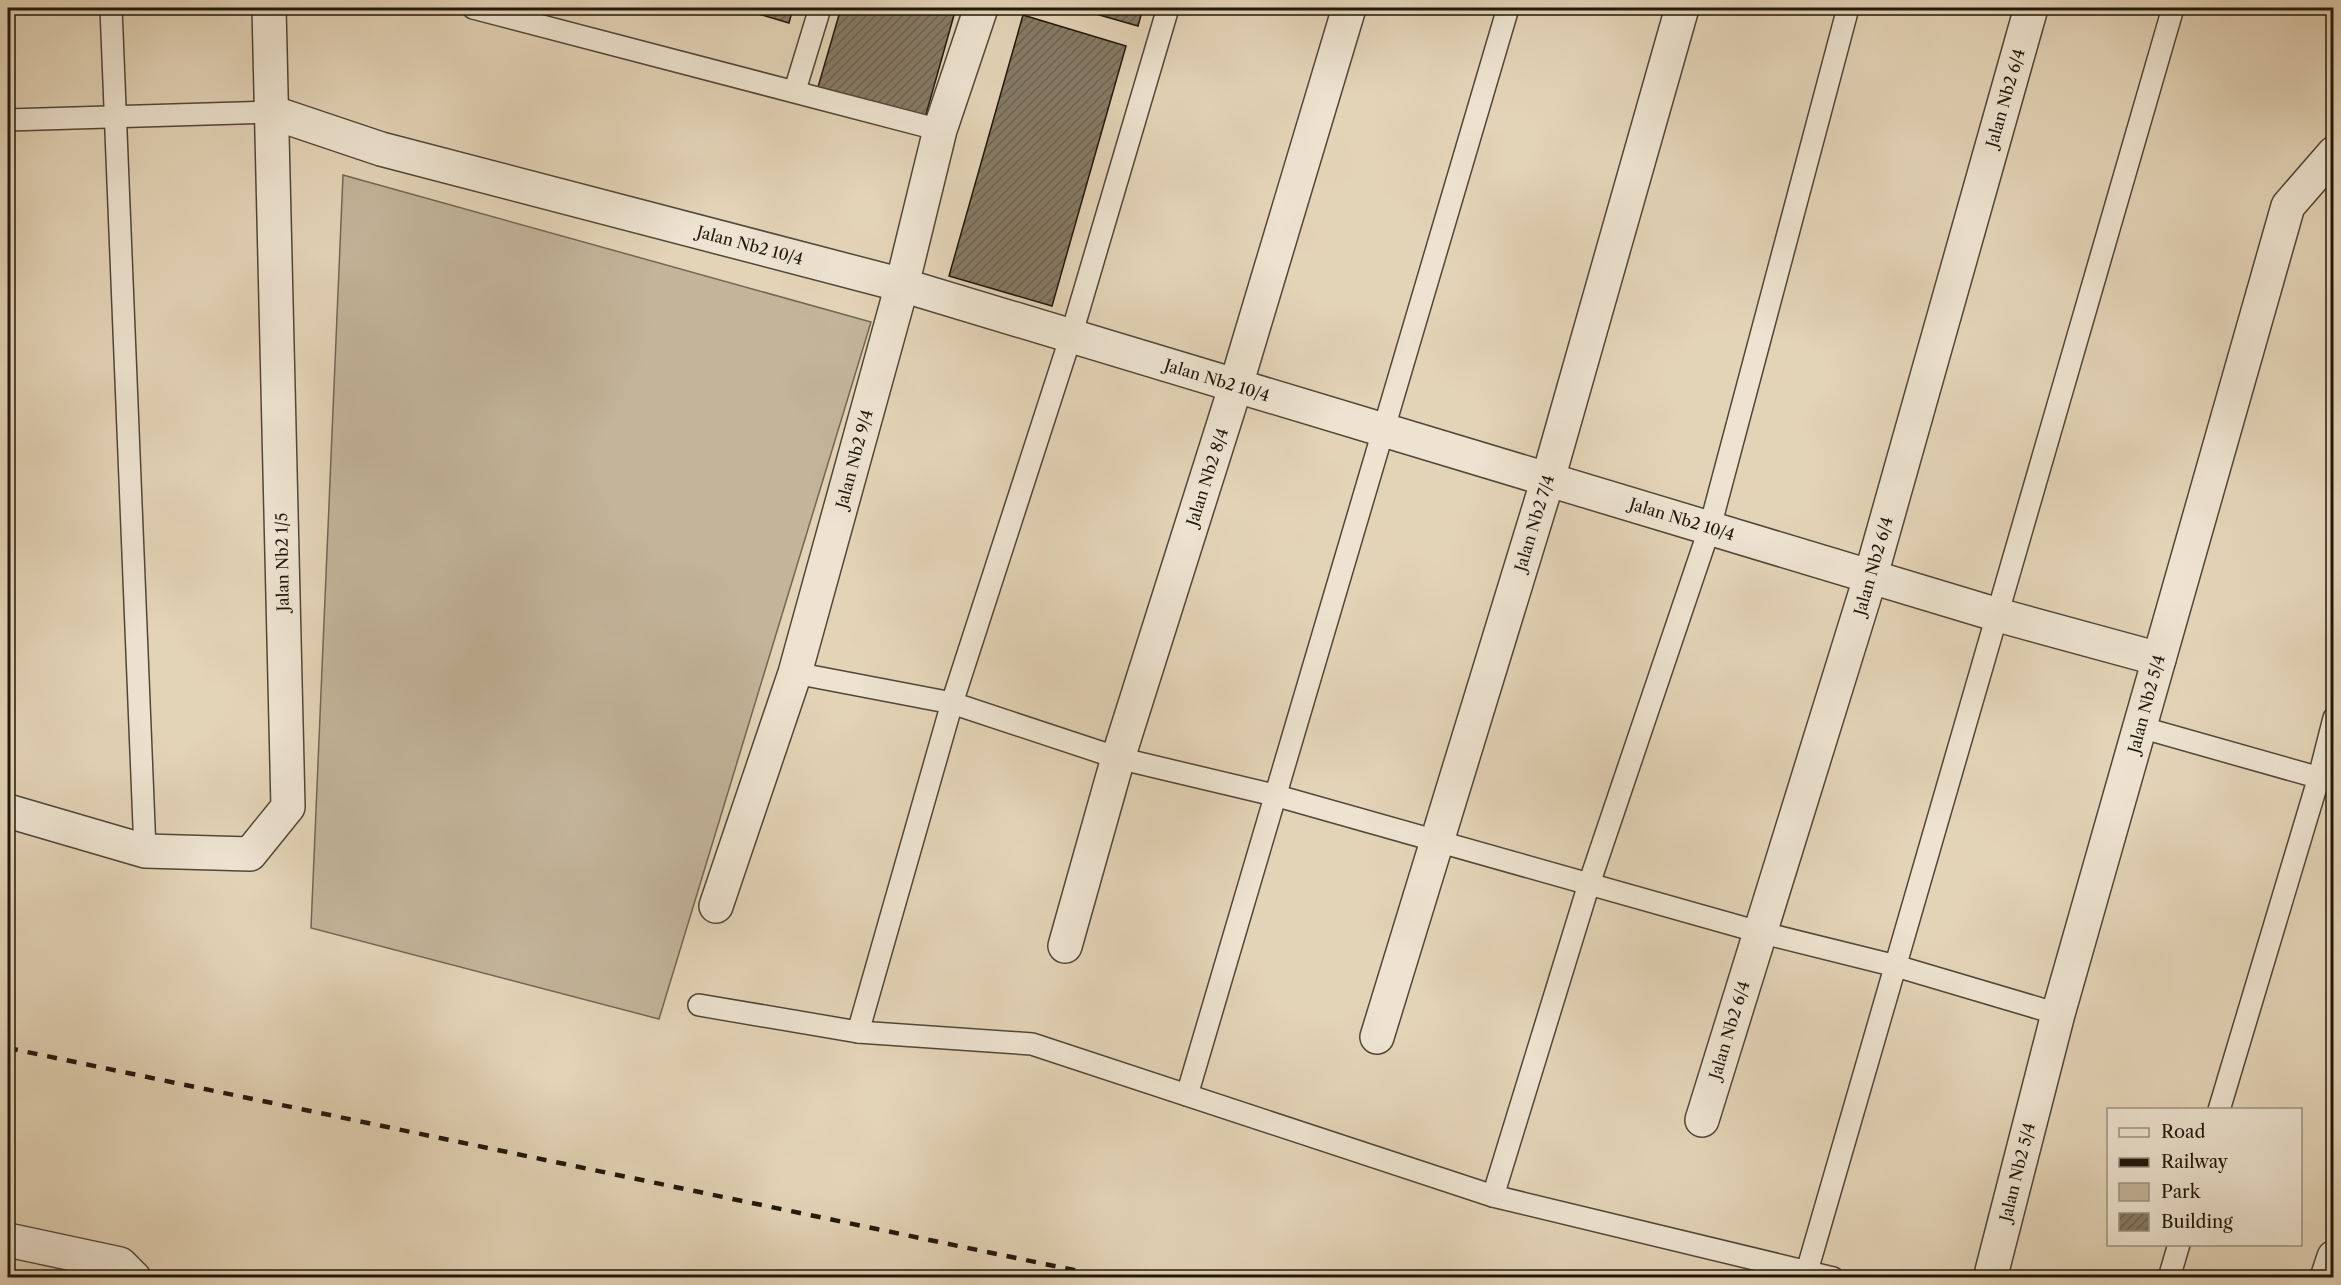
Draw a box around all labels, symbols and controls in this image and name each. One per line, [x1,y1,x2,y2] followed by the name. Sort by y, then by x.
[1981,46,2029,153] street label: Jalan Nb2 6/4
[692,220,805,269] street label: Jalan Nb2 10/4
[1159,354,1272,405] street label: Jalan Nb2 10/4
[830,407,877,513] street label: Jalan Nb2 9/4
[1181,426,1232,531] street label: Jalan Nb2 8/4
[1509,472,1558,577] street label: Jalan Nb2 7/4
[1624,493,1737,544] street label: Jalan Nb2 10/4
[271,512,293,615] street label: Jalan Nb2 1/5
[1849,514,1897,621] street label: Jalan Nb2 6/4
[2123,653,2169,758] street label: Jalan Nb2 5/4
[1704,978,1753,1084] street label: Jalan Nb2 6/4
[2107,1108,2302,1246] legend
[1994,1121,2039,1226] street label: Jalan Nb2 5/4
[2161,1121,2206,1143] text: Road
[2161,1151,2229,1173] text: Railway
[2161,1181,2202,1203] text: Park
[2161,1211,2233,1233] text: Building

